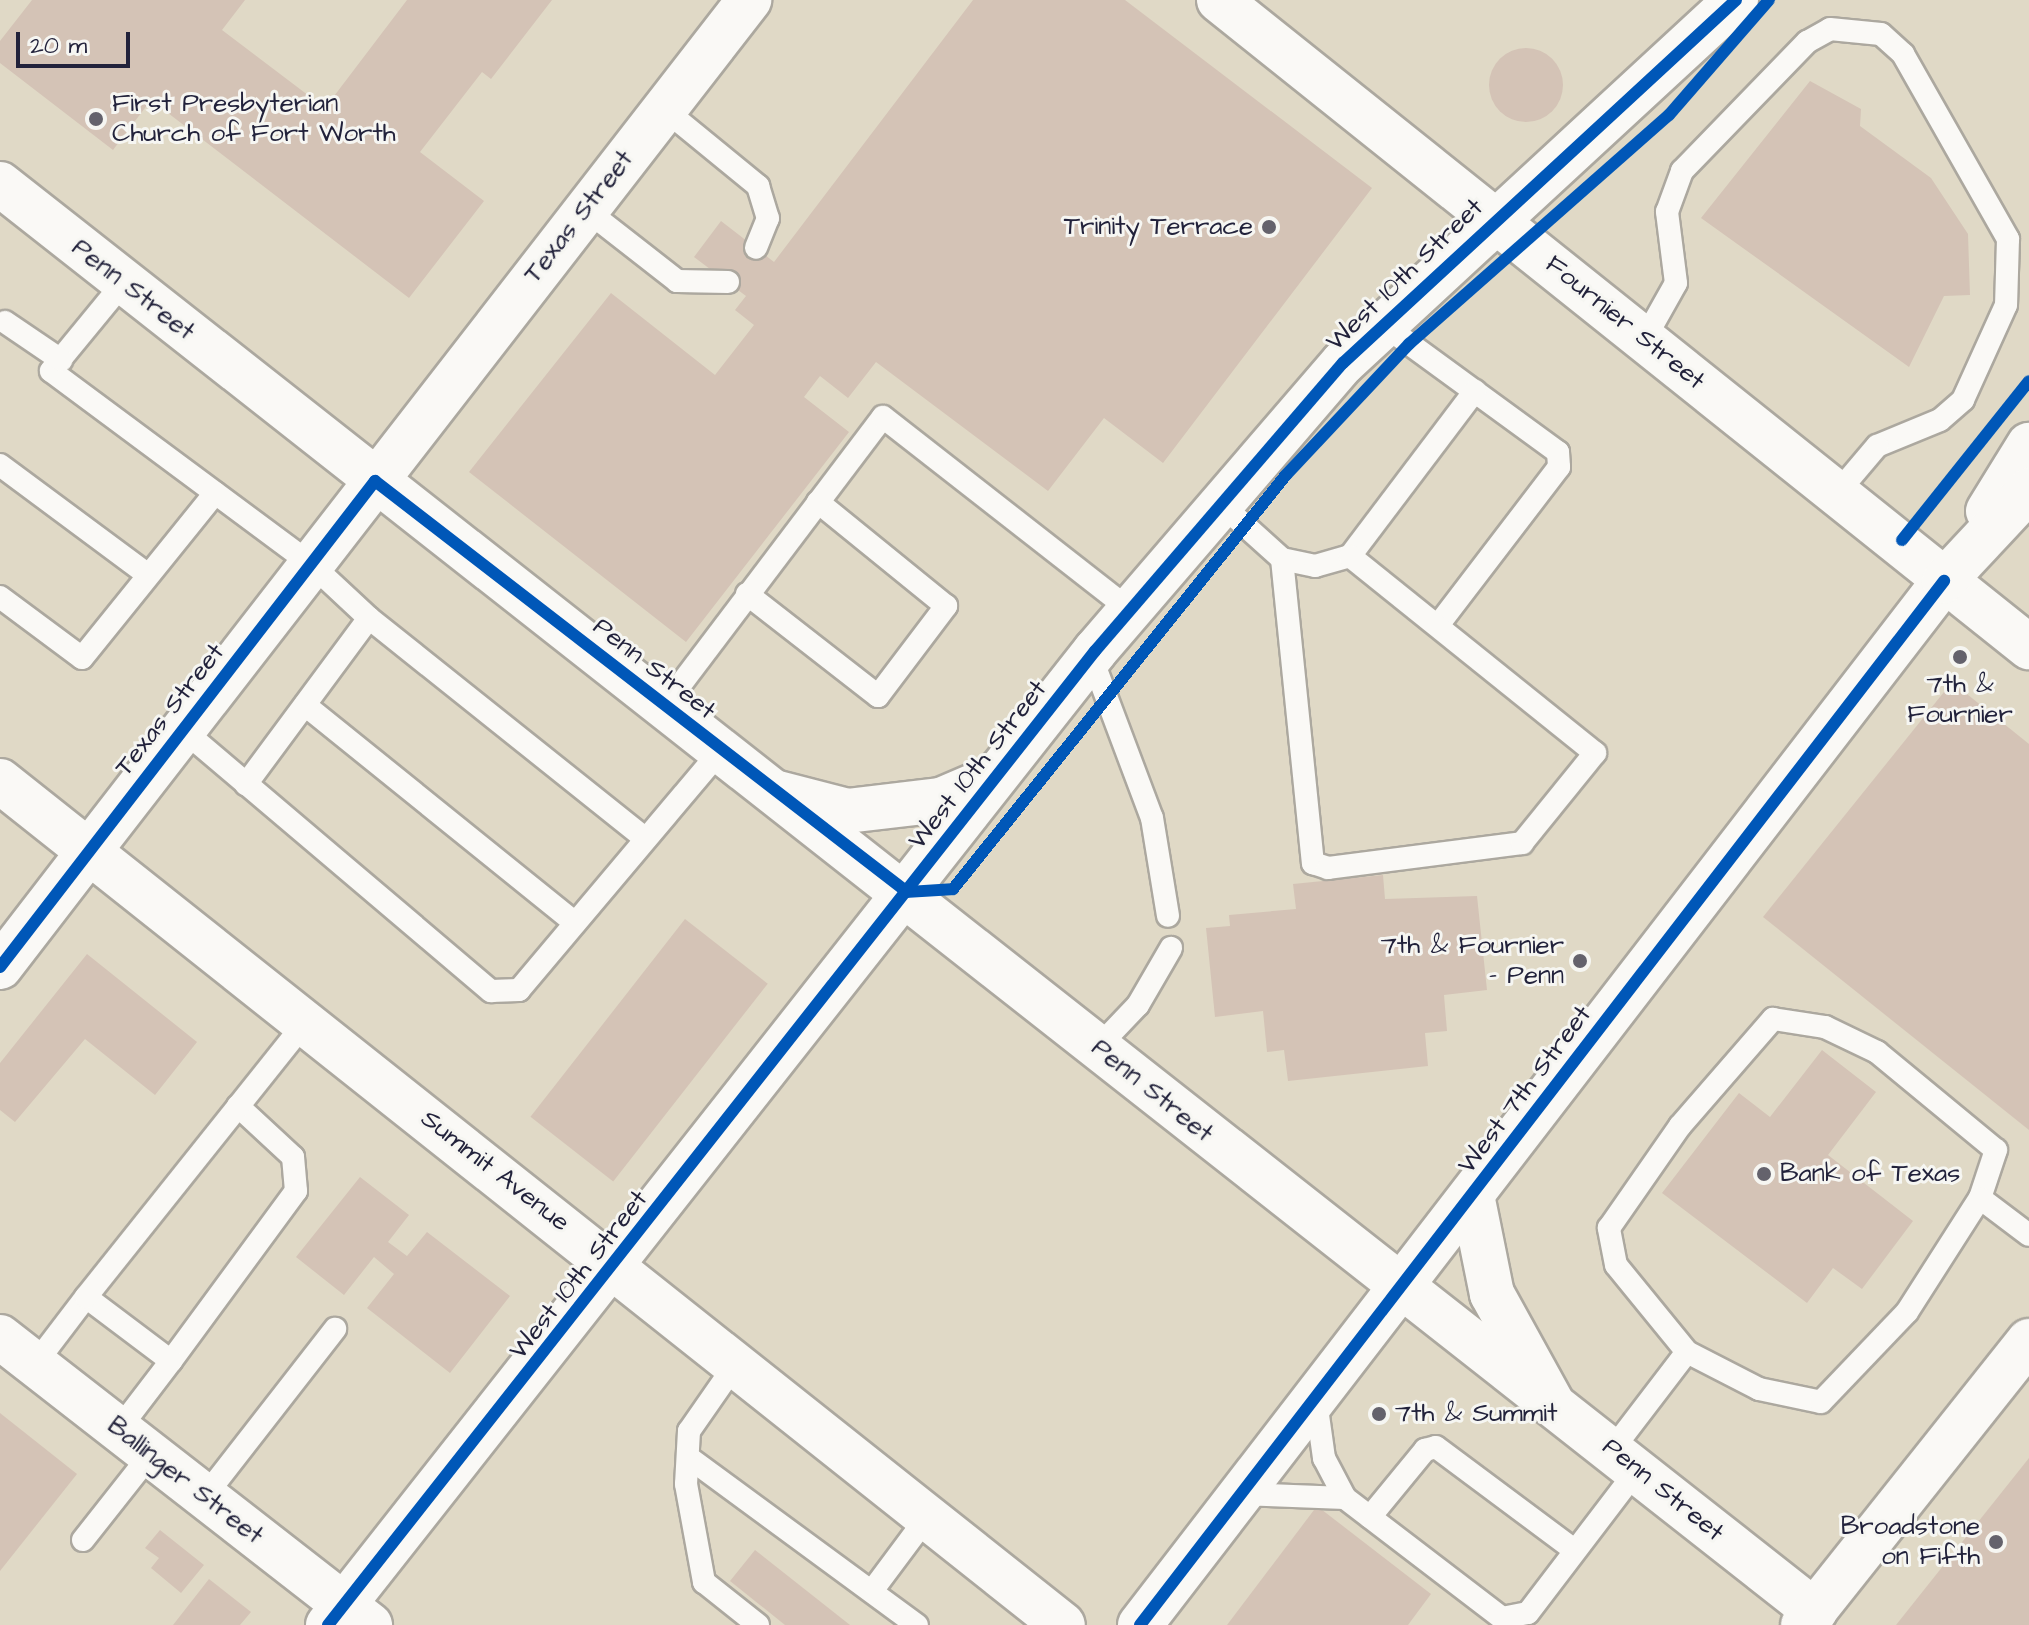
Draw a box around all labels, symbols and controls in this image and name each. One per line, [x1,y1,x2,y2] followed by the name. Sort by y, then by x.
[20,16,134,66] scale bar
[30,29,87,63] text: 20 m
[112,88,396,150] place label: First Presbyterian Church of Fort Worth
[87,110,105,128] marker: First Presbyterian Church of Fort Worth
[518,145,640,289] street label: Texas Street
[1320,192,1490,358] street label: West 10th Street
[1064,211,1253,243] place label: Trinity Terrace
[1260,218,1278,236] marker: Trinity Terrace
[65,232,201,348] street label: Penn Street
[1539,249,1711,397] street label: Fournier Street
[586,611,722,727] street label: Penn Street
[109,638,231,782] street label: Texas Street
[1951,648,1969,666] marker: 7th & Fournier
[1907,669,2013,730] place label: 7th & Fournier
[902,674,1054,856] street label: West 10th Street
[1381,930,1564,992] place label: 7th & Fournier - Penn
[1571,952,1589,970] marker: 7th & Fournier - Penn
[1452,1000,1598,1180] street label: West 7th Street
[1085,1033,1219,1149] street label: Penn Street
[415,1103,575,1239] street label: Summit Avenue
[1780,1158,1960,1190] place label: Bank of Texas
[1755,1165,1773,1183] marker: Bank of Texas
[503,1184,655,1366] street label: West 10th Street
[1395,1398,1557,1430] place label: 7th & Summit
[1370,1405,1388,1423] marker: 7th & Summit
[101,1410,269,1552] street label: Ballinger Street
[1596,1432,1730,1548] street label: Penn Street
[1841,1511,1980,1572] place label: Broadstone on Fifth
[1987,1533,2005,1551] marker: Broadstone on Fifth

